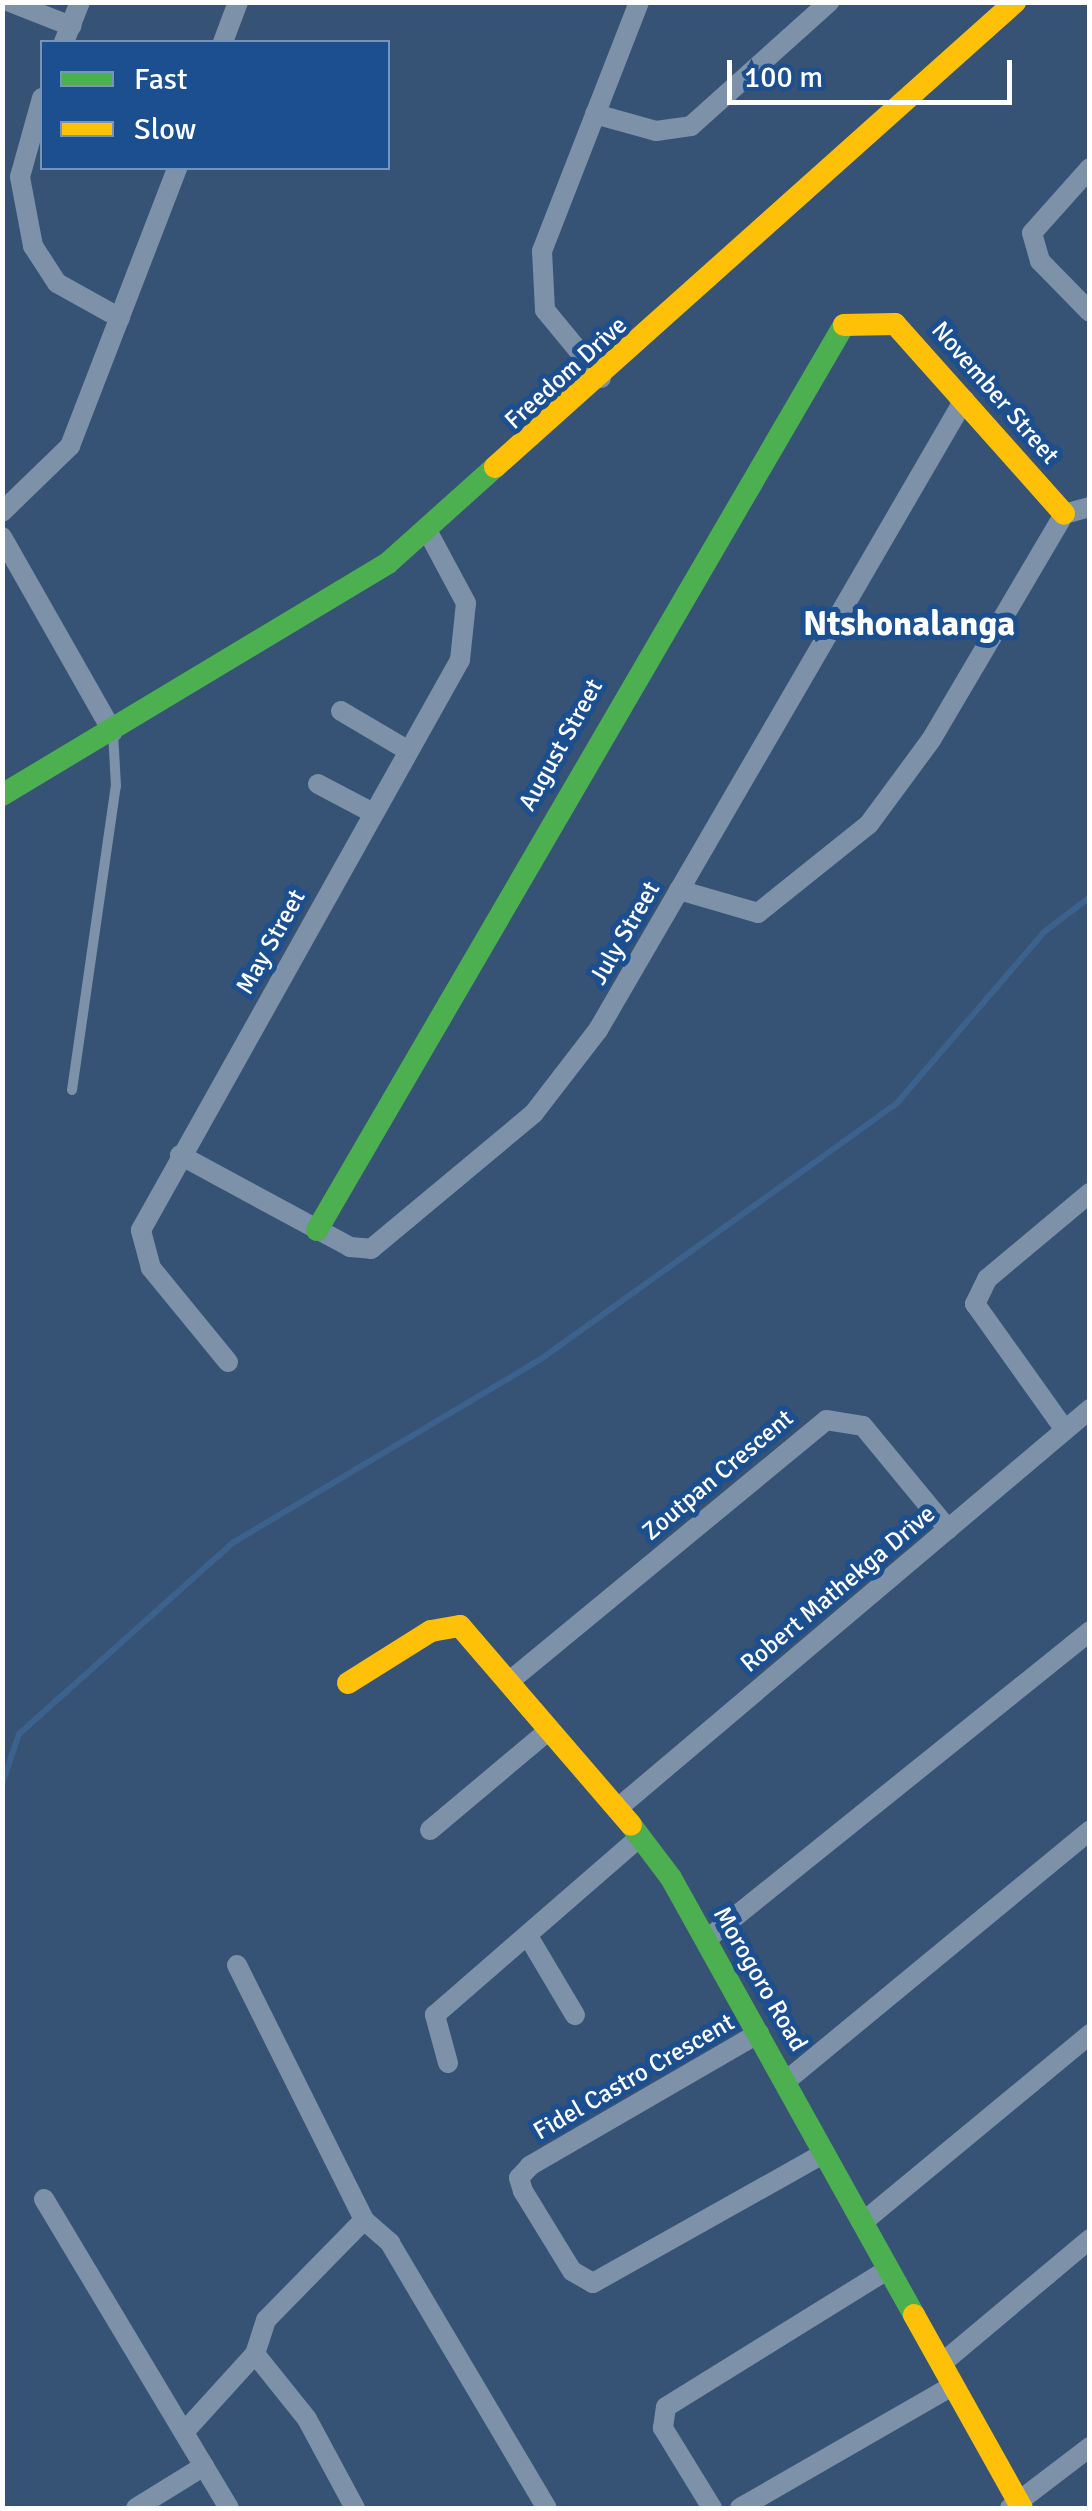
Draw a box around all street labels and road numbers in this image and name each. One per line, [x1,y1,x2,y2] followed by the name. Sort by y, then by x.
[499,310,633,436] street label: Freedom Drive
[925,316,1065,470] street label: November Street
[513,674,609,816] street label: August Street
[583,876,667,990] street label: July Street
[230,884,312,1000] street label: May Street
[636,1403,800,1547] street label: Zoutpan Crescent
[735,1499,941,1679] street label: Robert Mathekga Drive
[707,1901,813,2057] street label: Morogoro Road
[528,2007,740,2147] street label: Fidel Castro Crescent

